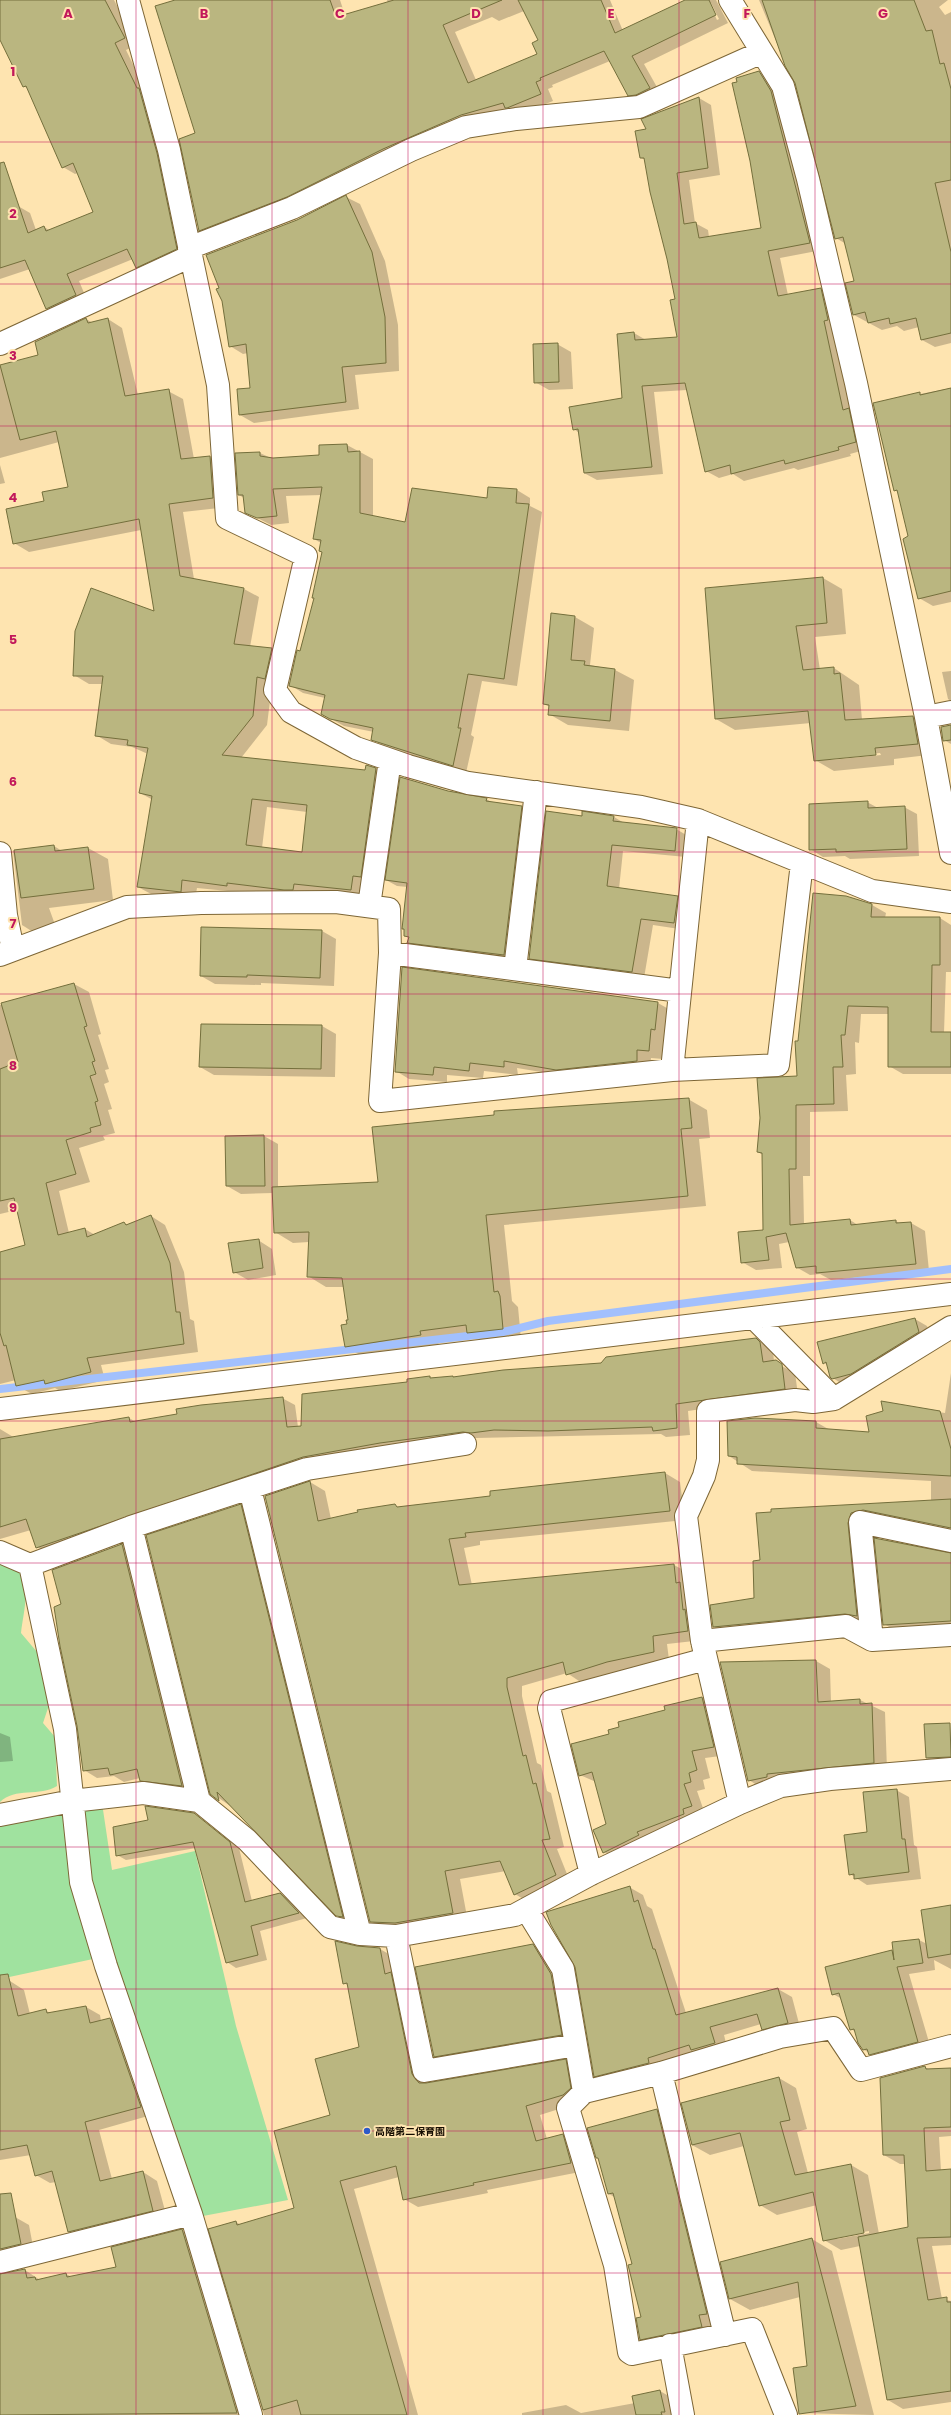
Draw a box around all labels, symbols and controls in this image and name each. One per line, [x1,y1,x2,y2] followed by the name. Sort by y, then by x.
[63,4,73,23] text: A
[200,4,209,23] text: B
[335,4,345,23] text: C
[471,4,481,23] text: D
[607,4,615,23] text: E
[743,4,751,23] text: F
[878,4,888,23] text: G
[11,62,15,81] text: 1
[9,204,17,223] text: 2
[9,346,17,365] text: 3
[9,488,18,507] text: 4
[9,630,17,649] text: 5
[9,772,17,791] text: 6
[10,914,17,933] text: 7
[9,1056,17,1075] text: 8
[9,1198,17,1217] text: 9
[375,2124,445,2139] place label: 高階第二保育園
[362,2126,372,2136] marker: 高階第二保育園

